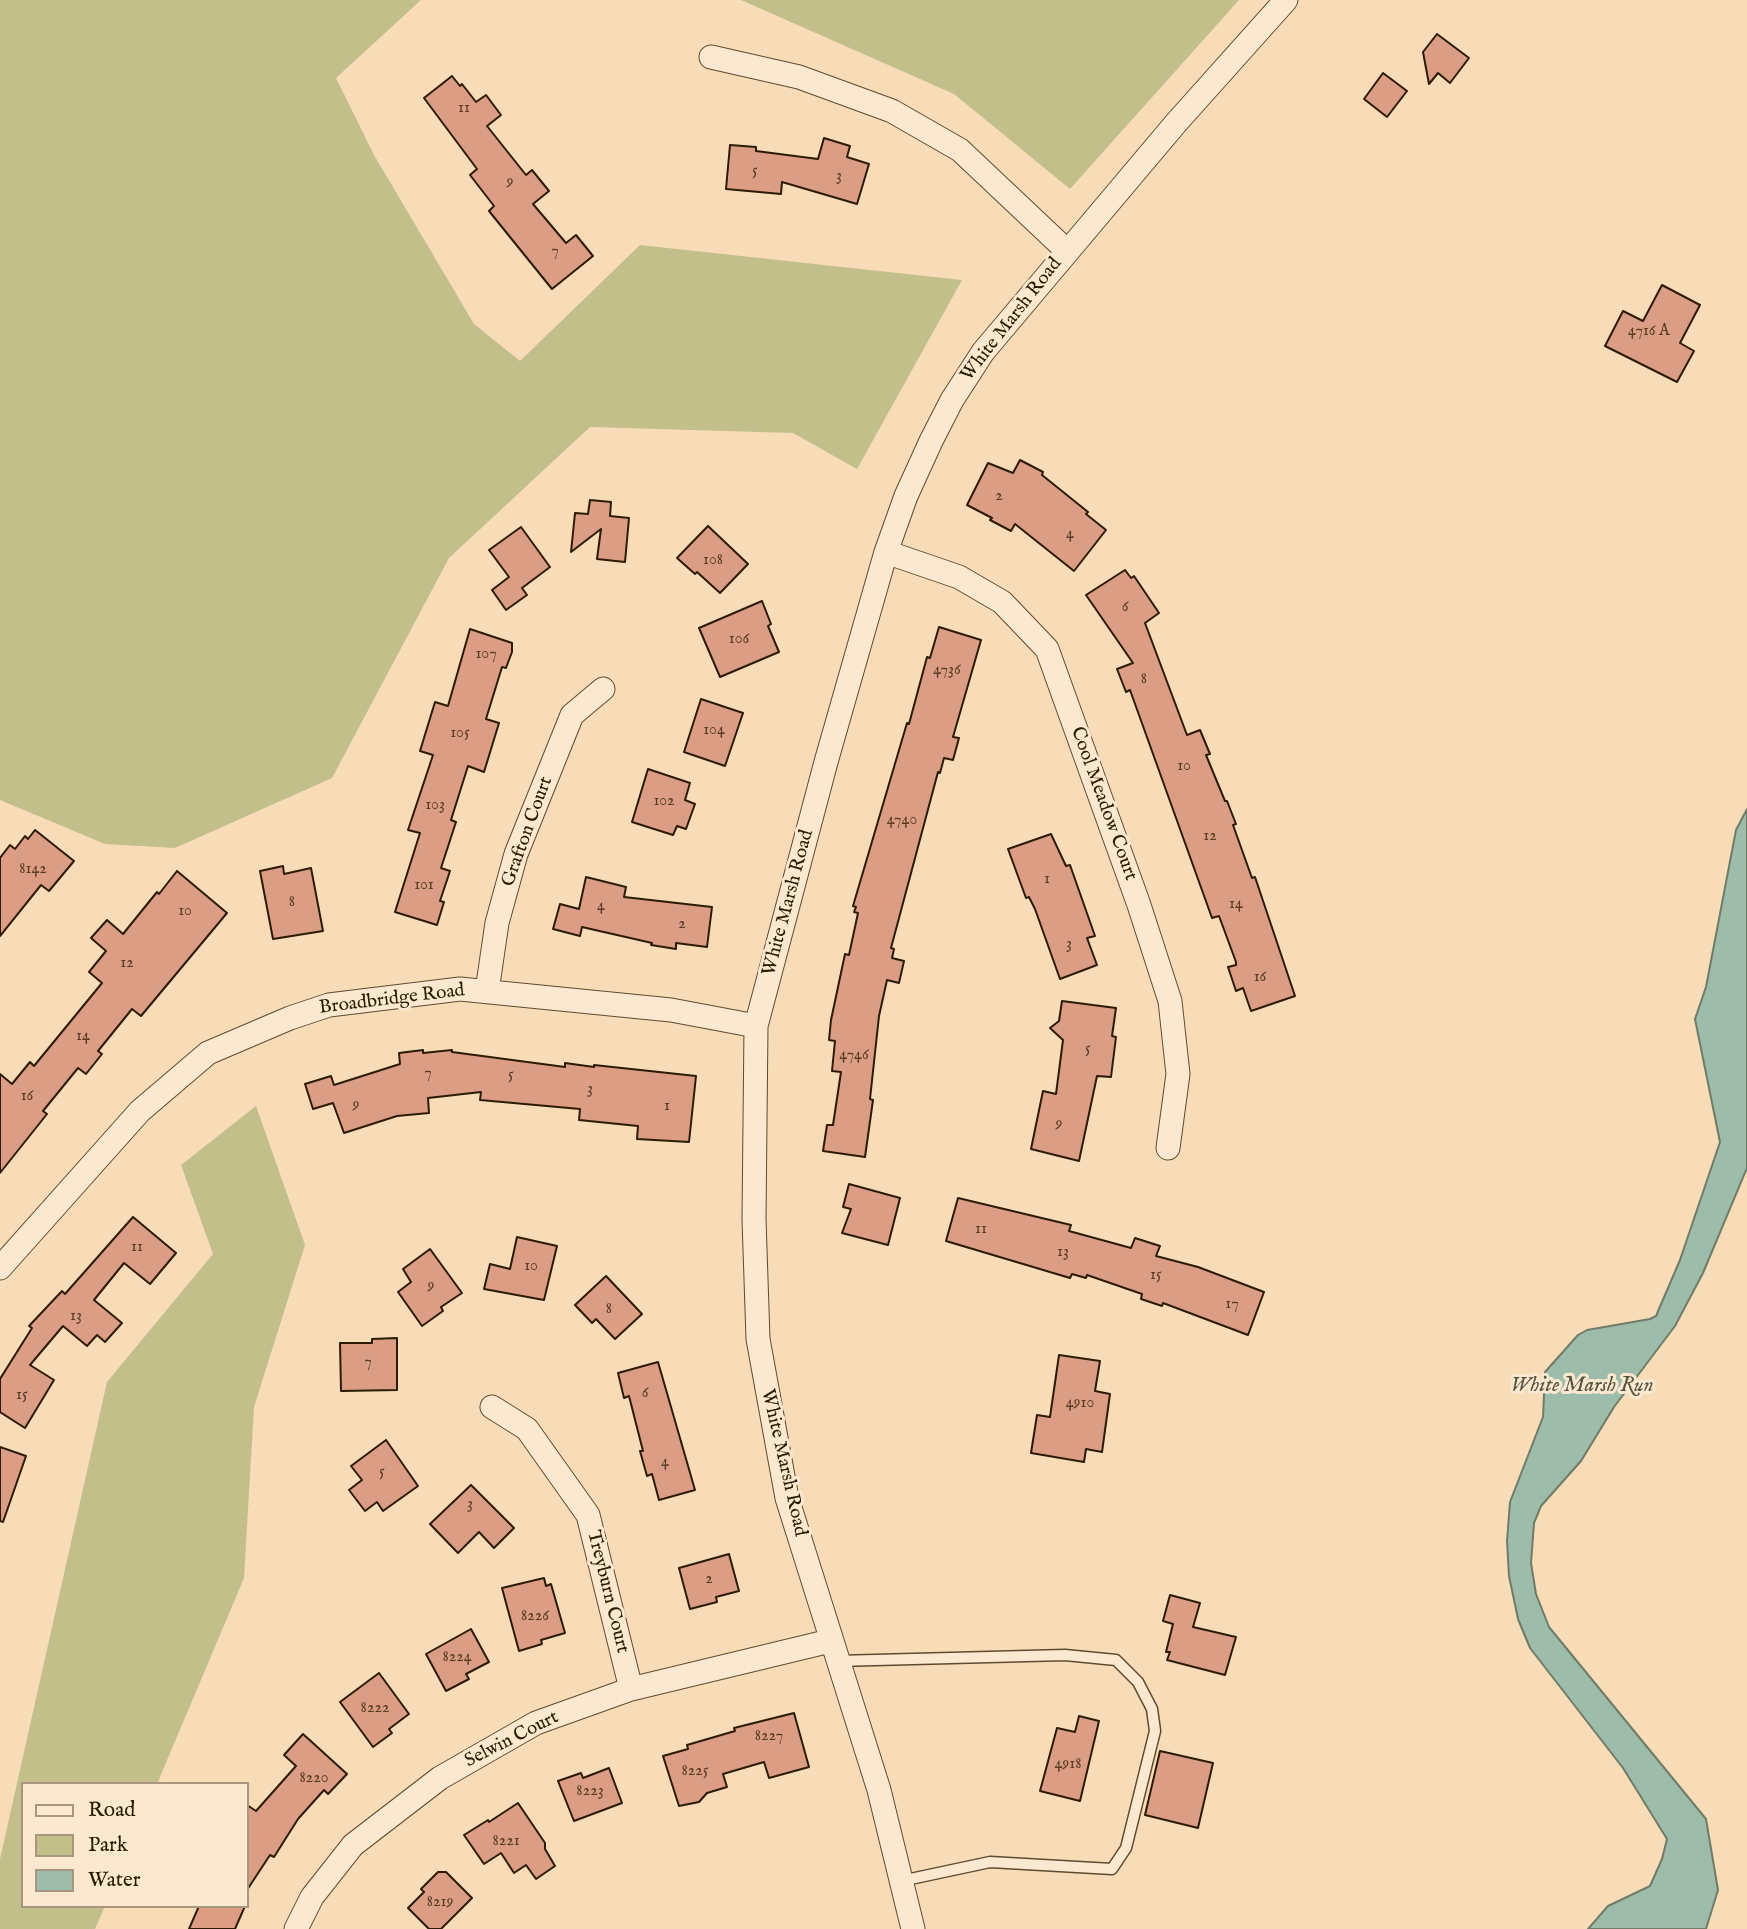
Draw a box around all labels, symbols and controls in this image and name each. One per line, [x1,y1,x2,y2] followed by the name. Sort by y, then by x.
[458,99,470,119] house number: 11
[752,162,758,182] house number: 5
[836,167,842,187] house number: 3
[507,173,513,193] house number: 9
[551,242,559,262] house number: 7
[957,254,1067,386] street label: White Marsh Road
[1628,322,1670,342] house number: 4716 A
[995,487,1003,507] house number: 2
[1066,525,1074,545] house number: 4
[703,551,723,571] house number: 108
[1122,598,1128,618] house number: 6
[729,630,749,650] house number: 106
[475,645,497,665] house number: 107
[933,661,961,681] house number: 4736
[1141,670,1147,690] house number: 8
[703,721,725,741] house number: 104
[450,724,470,744] house number: 105
[1065,724,1141,884] street label: Cool Meadow Court
[1177,757,1191,777] house number: 10
[498,774,558,890] street label: Grafton Court
[653,792,675,812] house number: 102
[425,796,445,816] house number: 103
[887,811,917,831] house number: 4740
[759,827,819,979] street label: White Marsh Road
[1203,827,1217,847] house number: 12
[19,860,47,880] house number: 8142
[1044,870,1050,890] house number: 1
[414,876,434,896] house number: 101
[289,893,295,913] house number: 8
[1229,895,1243,915] house number: 14
[597,897,605,917] house number: 4
[178,902,192,922] house number: 10
[678,915,686,935] house number: 2
[1066,935,1072,955] house number: 3
[120,954,134,974] house number: 12
[1254,968,1266,988] house number: 16
[318,980,466,1020] street label: Broadbridge Road
[76,1027,90,1047] house number: 14
[1085,1040,1091,1060] house number: 5
[839,1046,869,1066] house number: 4746
[424,1064,432,1084] house number: 7
[508,1066,514,1086] house number: 5
[587,1080,593,1100] house number: 3
[21,1087,33,1107] house number: 16
[353,1096,359,1116] house number: 9
[664,1097,670,1117] house number: 1
[1056,1115,1062,1135] house number: 9
[975,1220,987,1240] house number: 11
[131,1238,143,1258] house number: 11
[1057,1243,1069,1263] house number: 13
[524,1257,538,1277] house number: 10
[1150,1266,1162,1286] house number: 15
[428,1277,434,1297] house number: 9
[1225,1295,1239,1315] house number: 17
[606,1300,612,1320] house number: 8
[70,1307,82,1327] house number: 13
[364,1353,372,1373] house number: 7
[1510,1374,1654,1400] water label: White Marsh Run
[642,1384,648,1404] house number: 6
[16,1386,28,1406] house number: 15
[755,1387,811,1539] street label: White Marsh Road
[1066,1394,1094,1414] house number: 4910
[661,1453,669,1473] house number: 4
[379,1463,385,1483] house number: 5
[467,1495,473,1515] house number: 3
[581,1528,633,1656] street label: Treyburn Court
[705,1570,713,1590] house number: 2
[521,1607,549,1627] house number: 8226
[442,1648,472,1668] house number: 8224
[361,1699,389,1719] house number: 8222
[461,1707,563,1773] street label: Selwin Court
[755,1727,783,1747] house number: 8227
[1054,1755,1082,1775] house number: 4918
[681,1762,709,1782] house number: 8225
[299,1769,329,1789] house number: 8220
[21,1782,248,1908] legend
[576,1782,604,1802] house number: 8223
[88,1797,135,1824] text: Road
[88,1832,128,1859] text: Park
[492,1832,520,1852] house number: 8221
[88,1867,140,1894] text: Water
[427,1893,453,1913] house number: 8219

